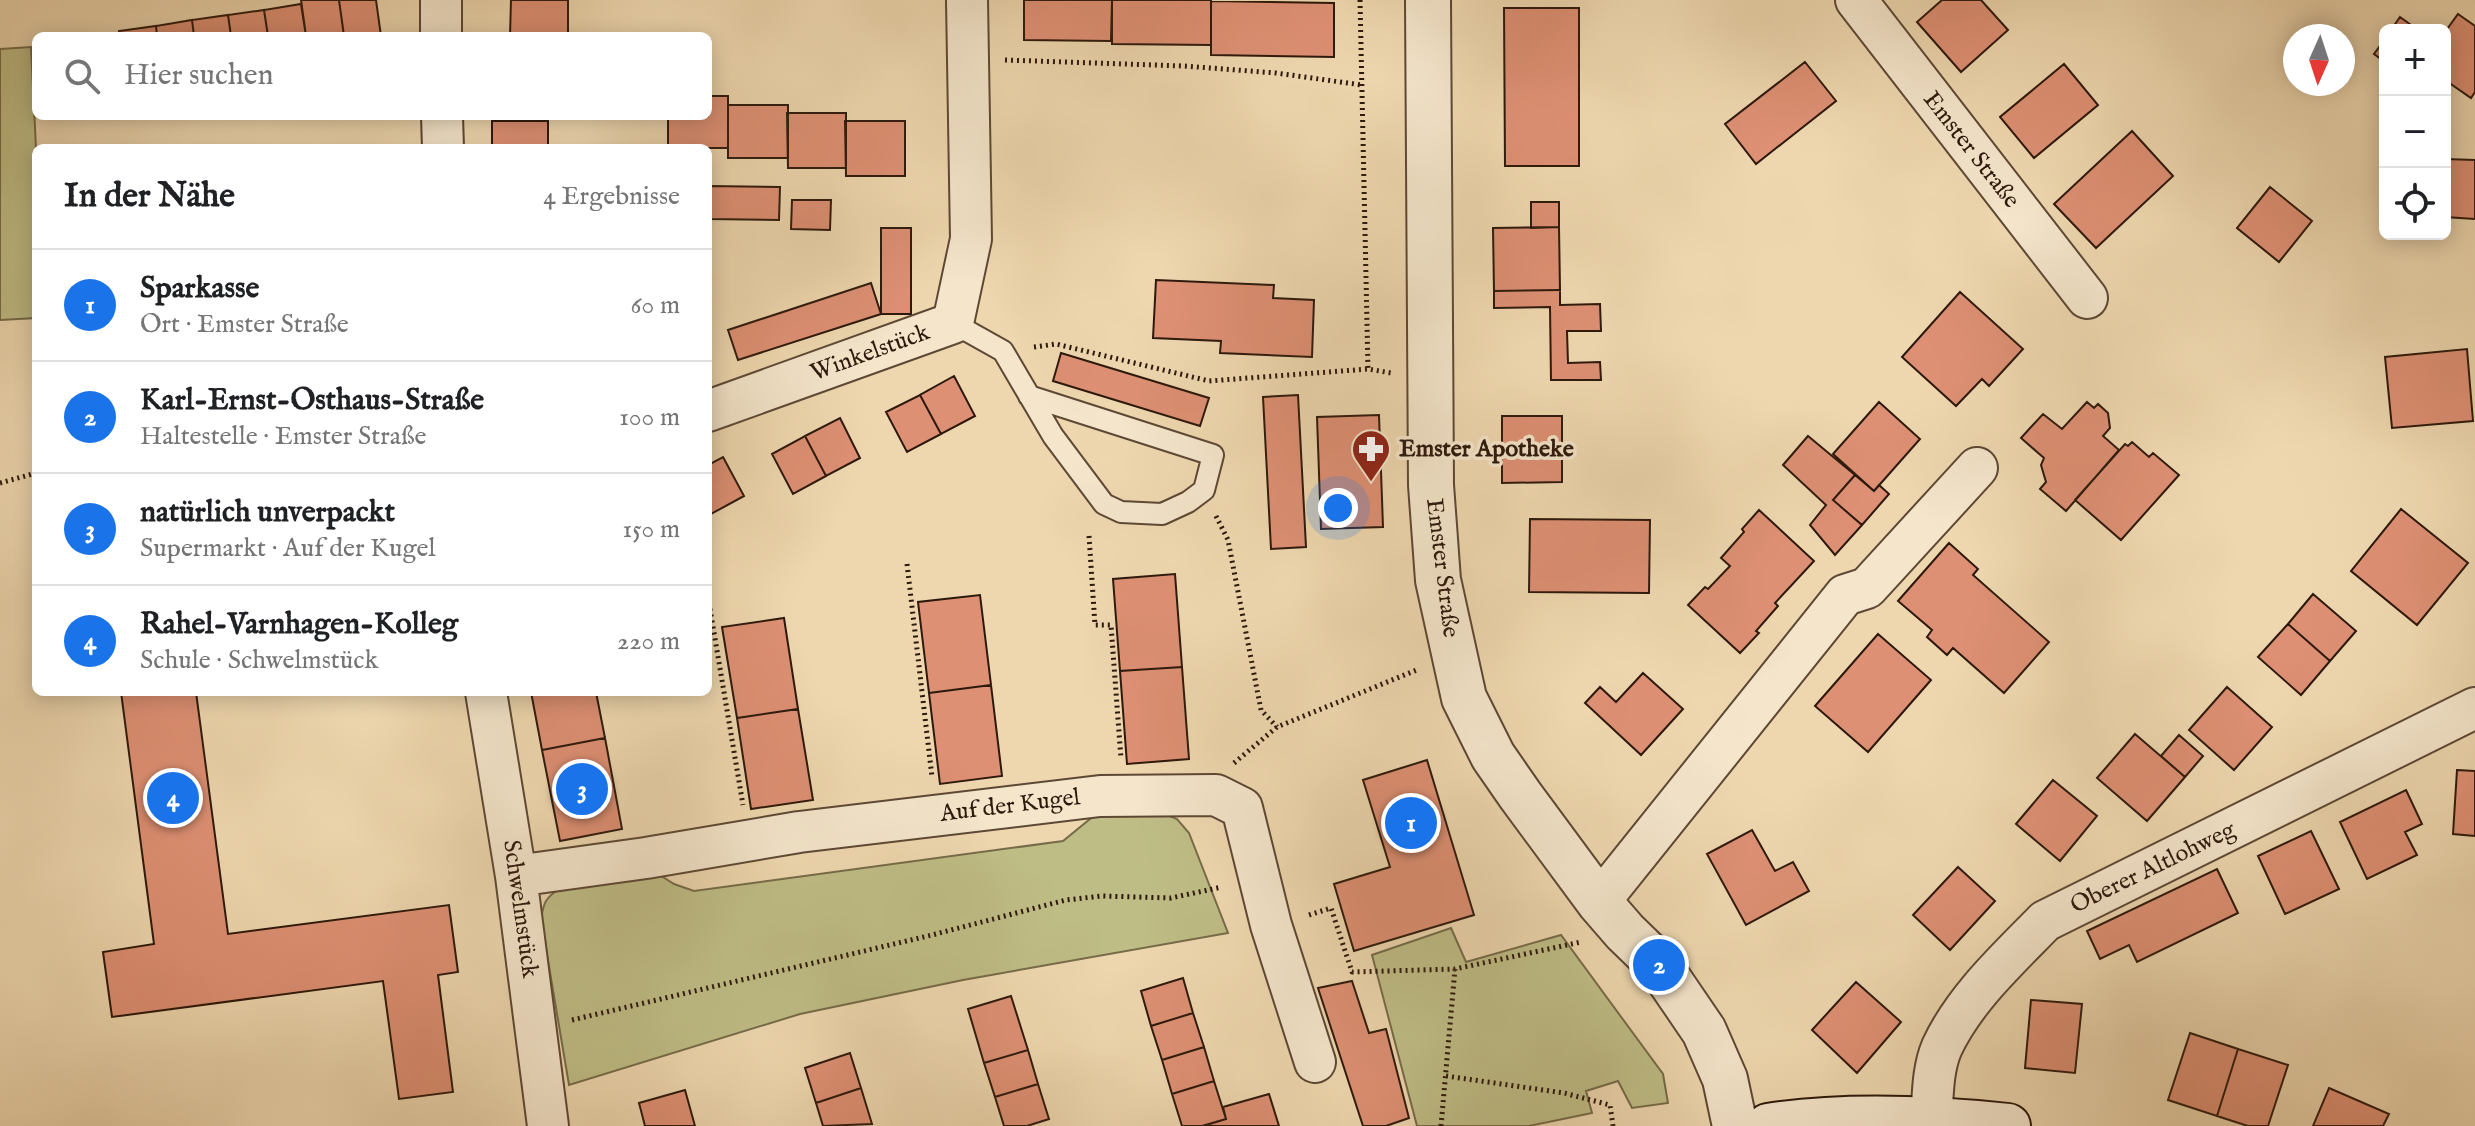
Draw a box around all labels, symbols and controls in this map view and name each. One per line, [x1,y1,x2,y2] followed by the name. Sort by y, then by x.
[2283,24,2355,96] north arrow
[2379,24,2451,240] map controls
[2379,24,2451,96] button: +
[32,32,712,120] search box
[60,54,104,98] icon: search
[124,57,274,95] text: Hier suchen
[1916,85,2026,215] street label: Emster Straße
[2379,96,2451,168] button: −
[2379,168,2451,240] button: locate
[64,175,235,218] text: In der Nähe
[543,180,680,213] text: 4 Ergebnisse
[140,270,259,308] text: Sparkasse
[85,289,95,322] text: 1
[631,289,680,322] text: 60 m
[140,308,349,341] text: Ort · Emster Straße
[806,317,934,389] street label: Winkelstück
[140,382,484,420] text: Karl-Ernst-Osthaus-Straße
[84,401,96,434] text: 2
[619,401,680,434] text: 100 m
[140,420,426,453] text: Haltestelle · Emster Straße
[1350,428,1392,483] pharmacy icon: Emster Apotheke
[1399,434,1574,465] place label: Emster Apotheke
[1318,488,1358,528] your location
[140,494,395,532] text: natürlich unverpackt
[1418,497,1466,639] street label: Emster Straße
[85,513,95,546] text: 3
[622,513,680,546] text: 150 m
[140,532,436,565] text: Supermarkt · Auf der Kugel
[140,606,458,644] text: Rahel-Varnhagen-Kolleg
[84,625,96,658] text: 4
[617,625,680,658] text: 220 m
[140,644,378,677] text: Schule · Schwelmstück
[556,759,608,819] pin: 3
[147,768,199,828] pin: 4
[937,782,1082,830] street label: Auf der Kugel
[1385,793,1437,853] pin: 1
[2065,814,2242,921] street label: Oberer Altlohweg
[495,838,545,980] street label: Schwelmstück
[1633,935,1685,995] pin: 2

